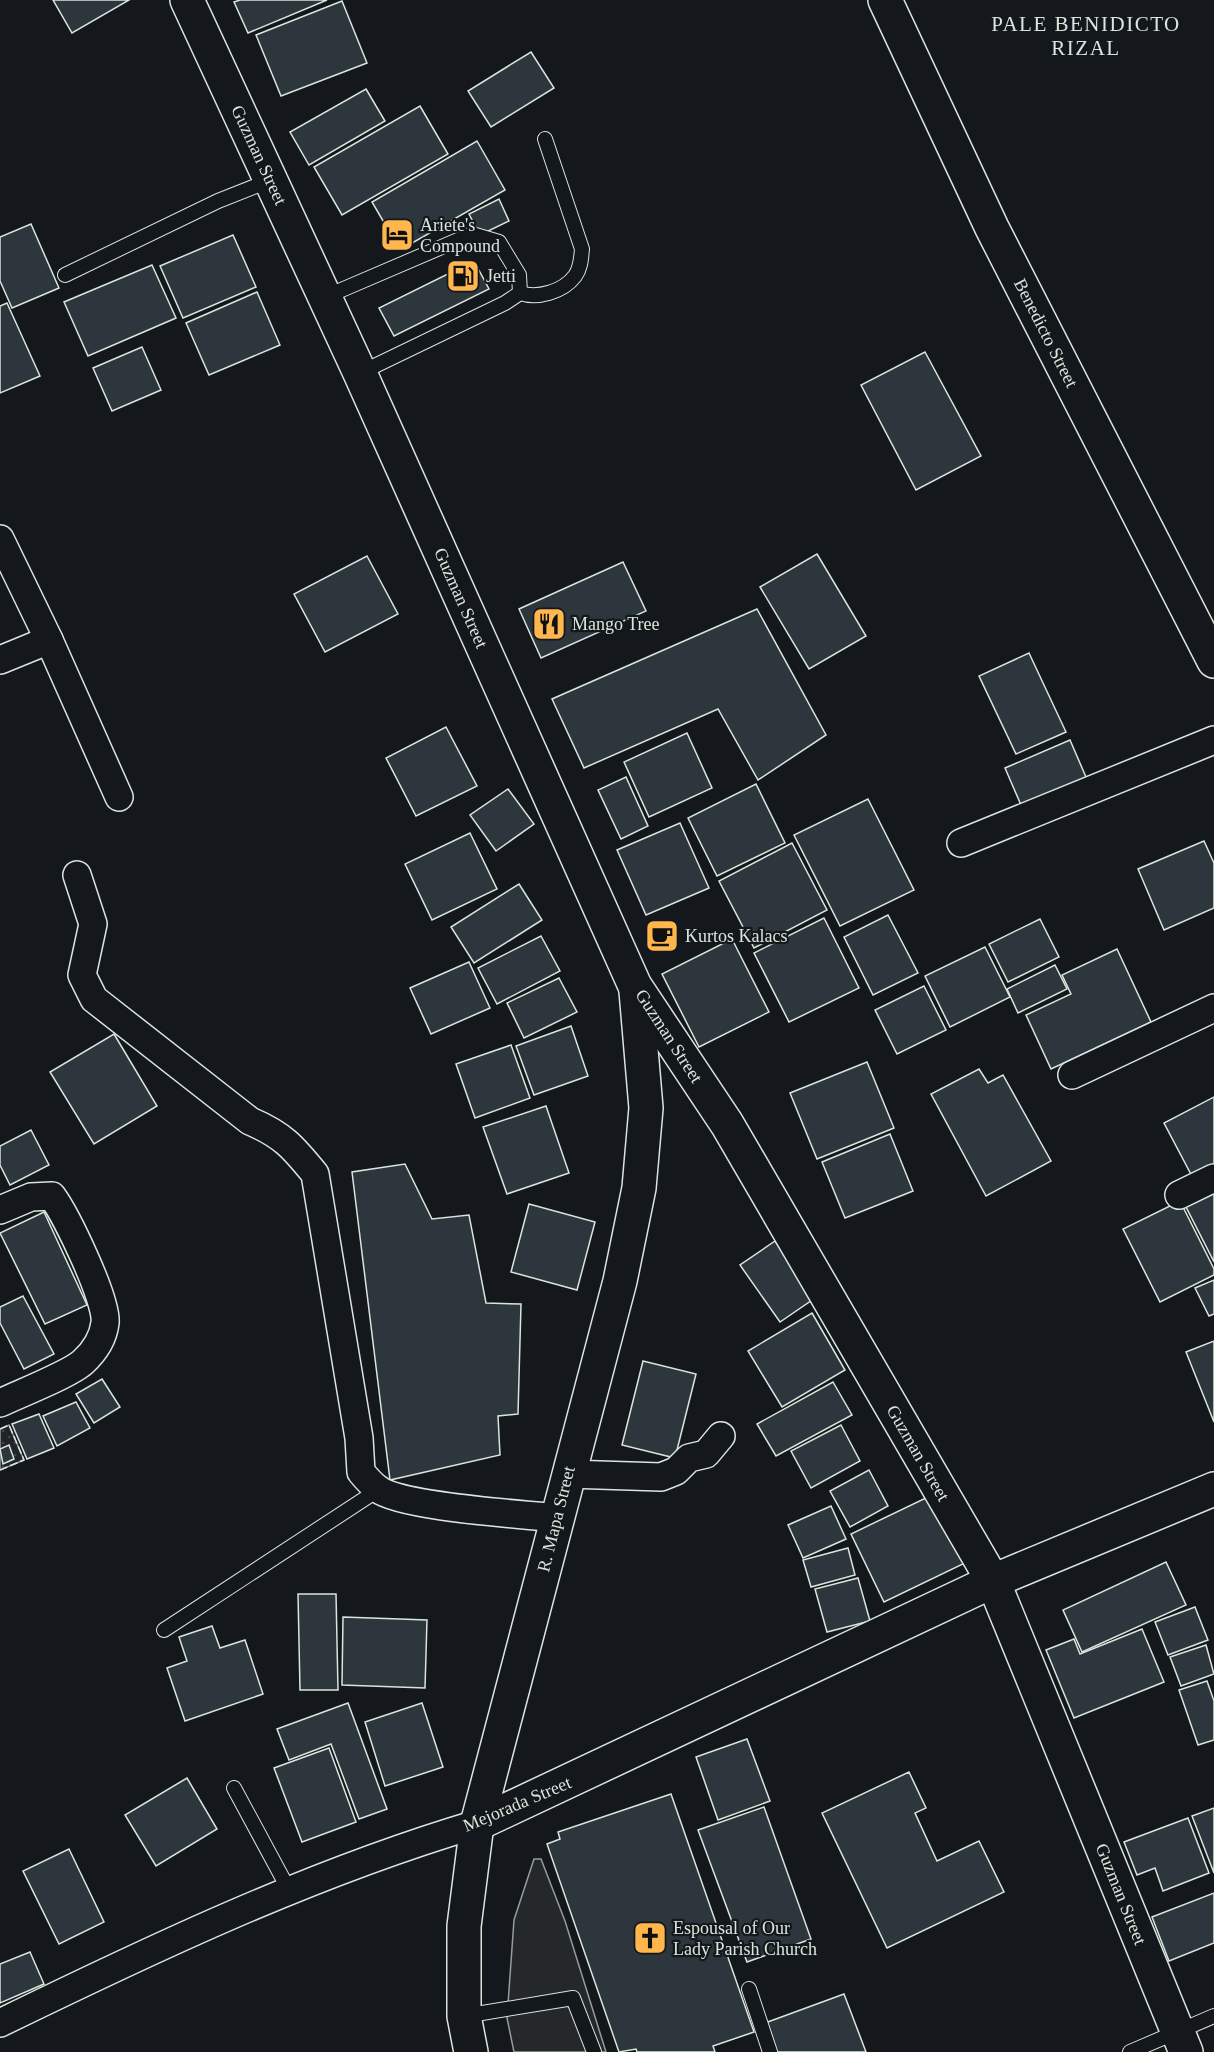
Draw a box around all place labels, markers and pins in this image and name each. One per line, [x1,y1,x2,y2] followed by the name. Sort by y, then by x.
[420,215,500,256] place label: Ariete's Compound
[379,217,415,253] hotel icon: Ariete's Compound
[445,258,481,294] fuel station icon: Jetti
[486,266,516,286] place label: Jetti
[531,606,567,642] restaurant icon: Mango Tree
[572,614,660,634] place label: Mango Tree
[644,918,680,954] cafe icon: Kurtos Kalacs
[685,926,787,946] place label: Kurtos Kalacs
[673,1918,817,1959] place label: Espousal of Our Lady Parish Church
[632,1920,668,1956] church icon: Espousal of Our Lady Parish Church

